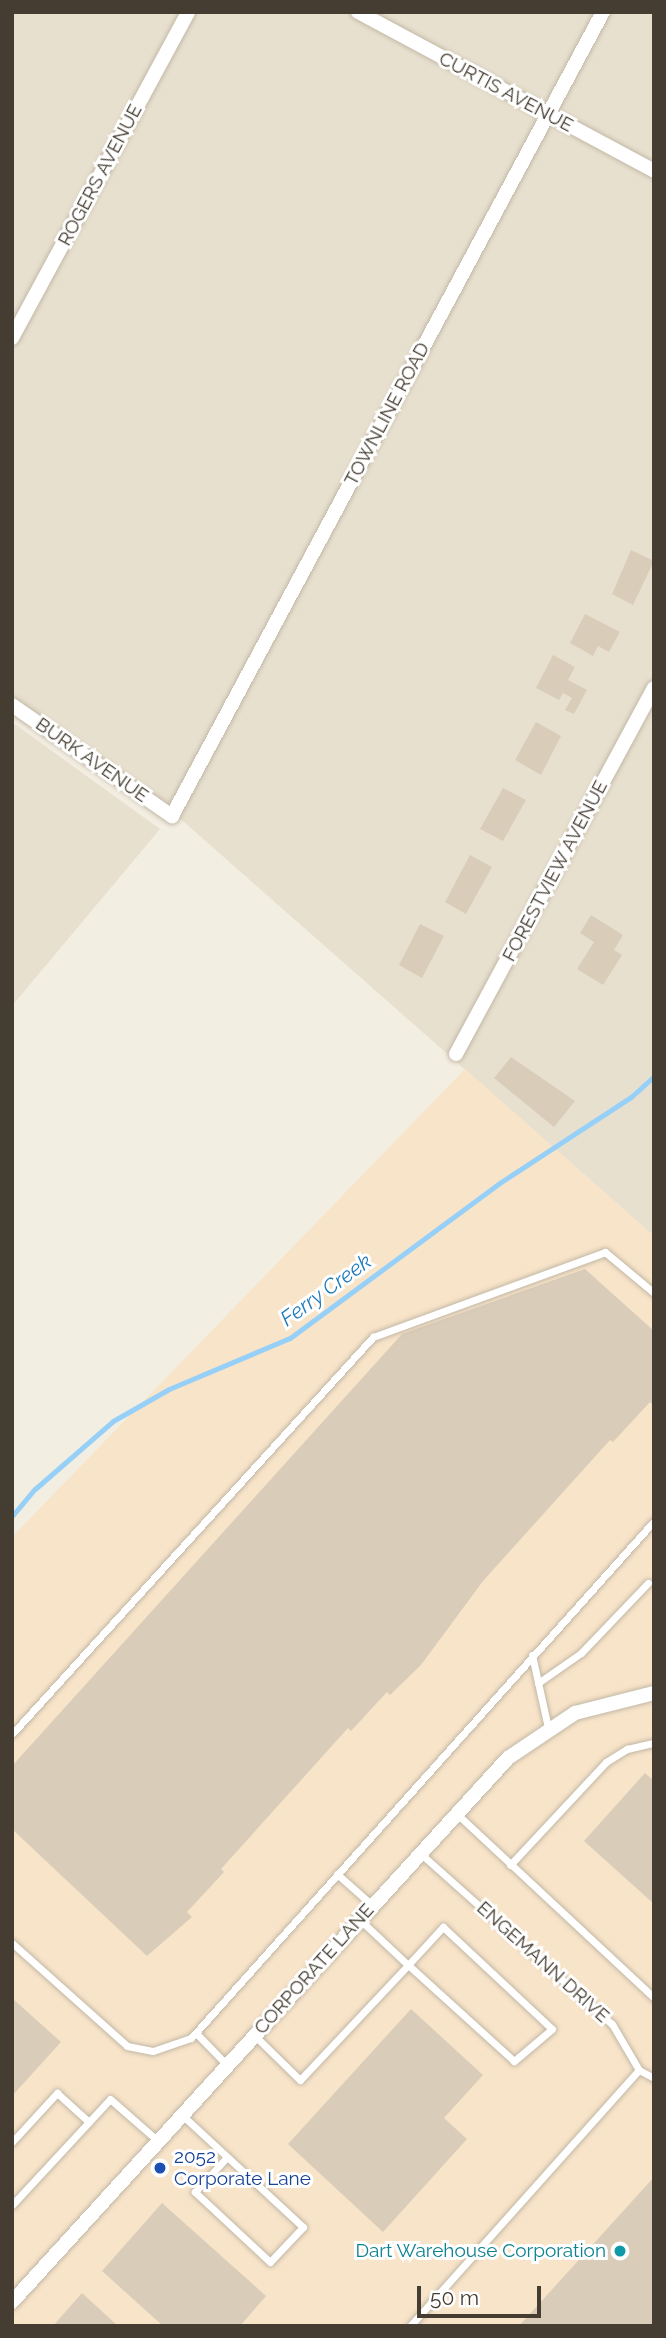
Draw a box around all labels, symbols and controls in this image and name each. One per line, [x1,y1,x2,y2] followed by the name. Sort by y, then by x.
[435,47,577,137] street label: CURTIS AVENUE
[53,100,147,250] street label: ROGERS AVENUE
[340,338,434,490] street label: TOWNLINE ROAD
[31,712,153,808] street label: BURK AVENUE
[497,776,613,966] street label: FORESTVIEW AVENUE
[275,1248,377,1332] water label: Ferry Creek
[472,1897,614,2027] street label: ENGEMANN DRIVE
[249,1899,379,2039] street label: CORPORATE LANE
[174,2146,311,2190] place label: 2052 Corporate Lane
[152,2160,168,2176] marker: 2052 Corporate Lane
[355,2240,606,2262] place label: Dart Warehouse Corporation
[612,2243,628,2259] marker: Dart Warehouse Corporation
[421,2272,545,2316] scale bar
[430,2285,479,2310] text: 50 m

